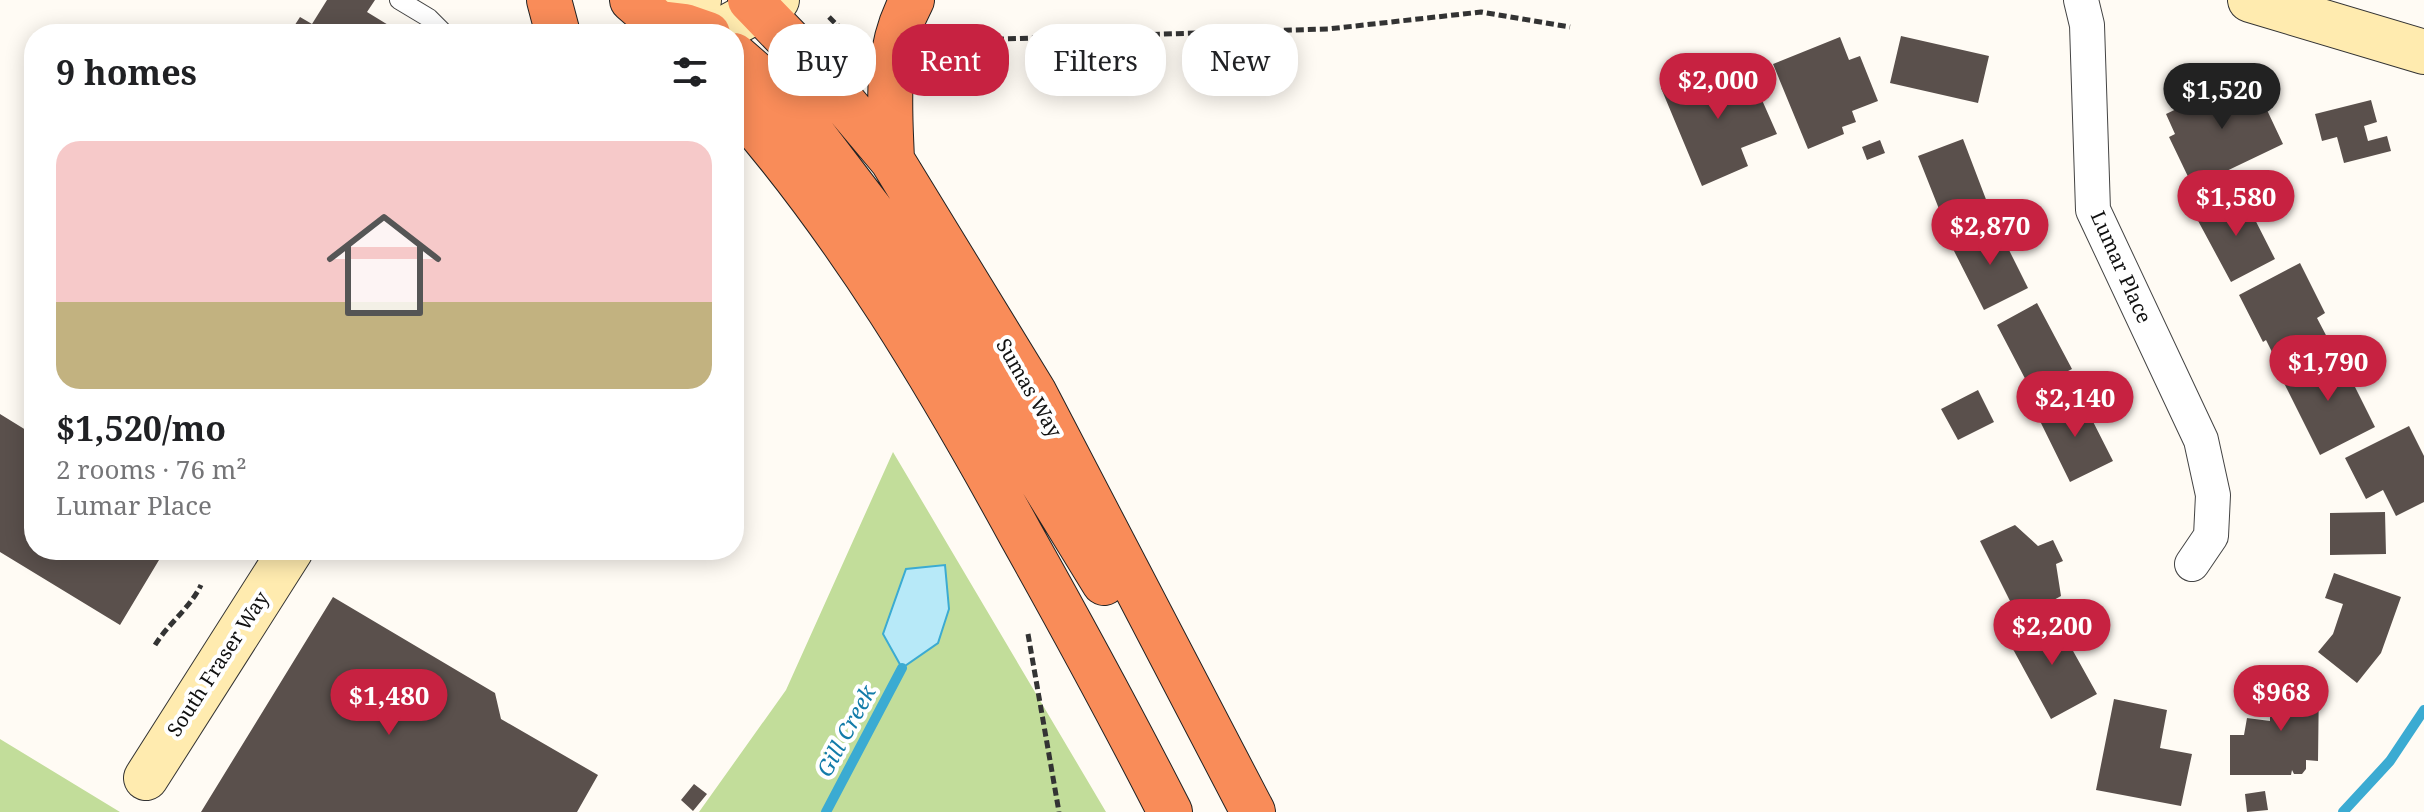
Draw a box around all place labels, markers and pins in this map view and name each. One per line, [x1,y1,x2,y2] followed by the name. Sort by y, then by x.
[1653,53,1783,121] pin: $2,000
[2157,63,2287,131] pin: $1,520
[2171,170,2301,238] pin: $1,580
[1925,199,2055,267] pin: $2,870
[2263,335,2393,403] pin: $1,790
[2010,371,2140,439] pin: $2,140
[1987,599,2117,667] pin: $2,200
[2234,665,2328,733] pin: $968
[324,669,454,737] pin: $1,480

